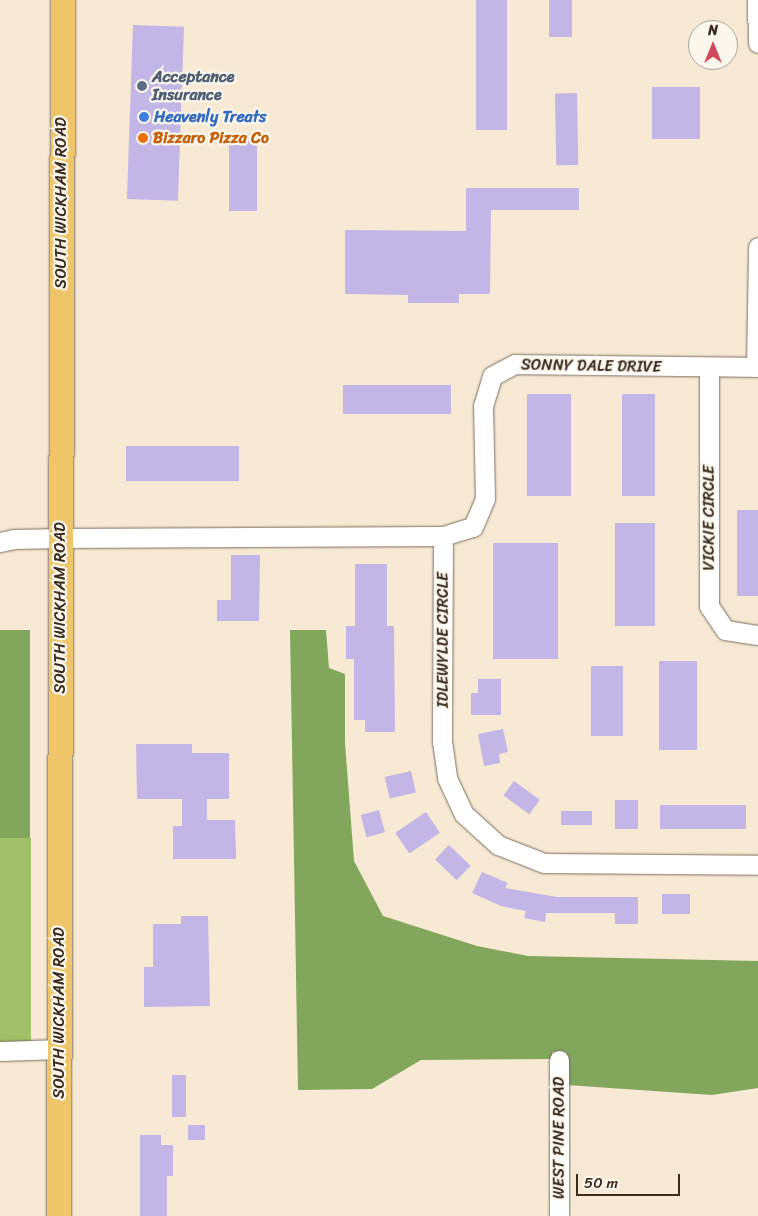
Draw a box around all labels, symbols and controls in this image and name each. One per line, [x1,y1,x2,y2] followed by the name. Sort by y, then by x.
[708,18,718,43] text: N
[688,20,738,70] north arrow
[152,67,234,105] place label: Acceptance Insurance
[136,80,148,92] marker: Acceptance Insurance
[154,107,266,127] place label: Heavenly Treats
[138,111,150,123] marker: Heavenly Treats
[51,117,71,289] street label: SOUTH WICKHAM ROAD
[153,128,269,148] place label: Bizzaro Pizza Co
[137,132,149,144] marker: Bizzaro Pizza Co
[521,355,661,377] street label: SONNY DALE DRIVE
[699,465,719,571] street label: VICKIE CIRCLE
[50,522,70,694] street label: SOUTH WICKHAM ROAD
[433,572,453,708] street label: IDLEWYLDE CIRCLE
[49,927,69,1099] street label: SOUTH WICKHAM ROAD
[549,1076,569,1200] street label: WEST PINE ROAD
[578,1164,682,1196] scale bar
[584,1170,618,1196] text: 50 m

